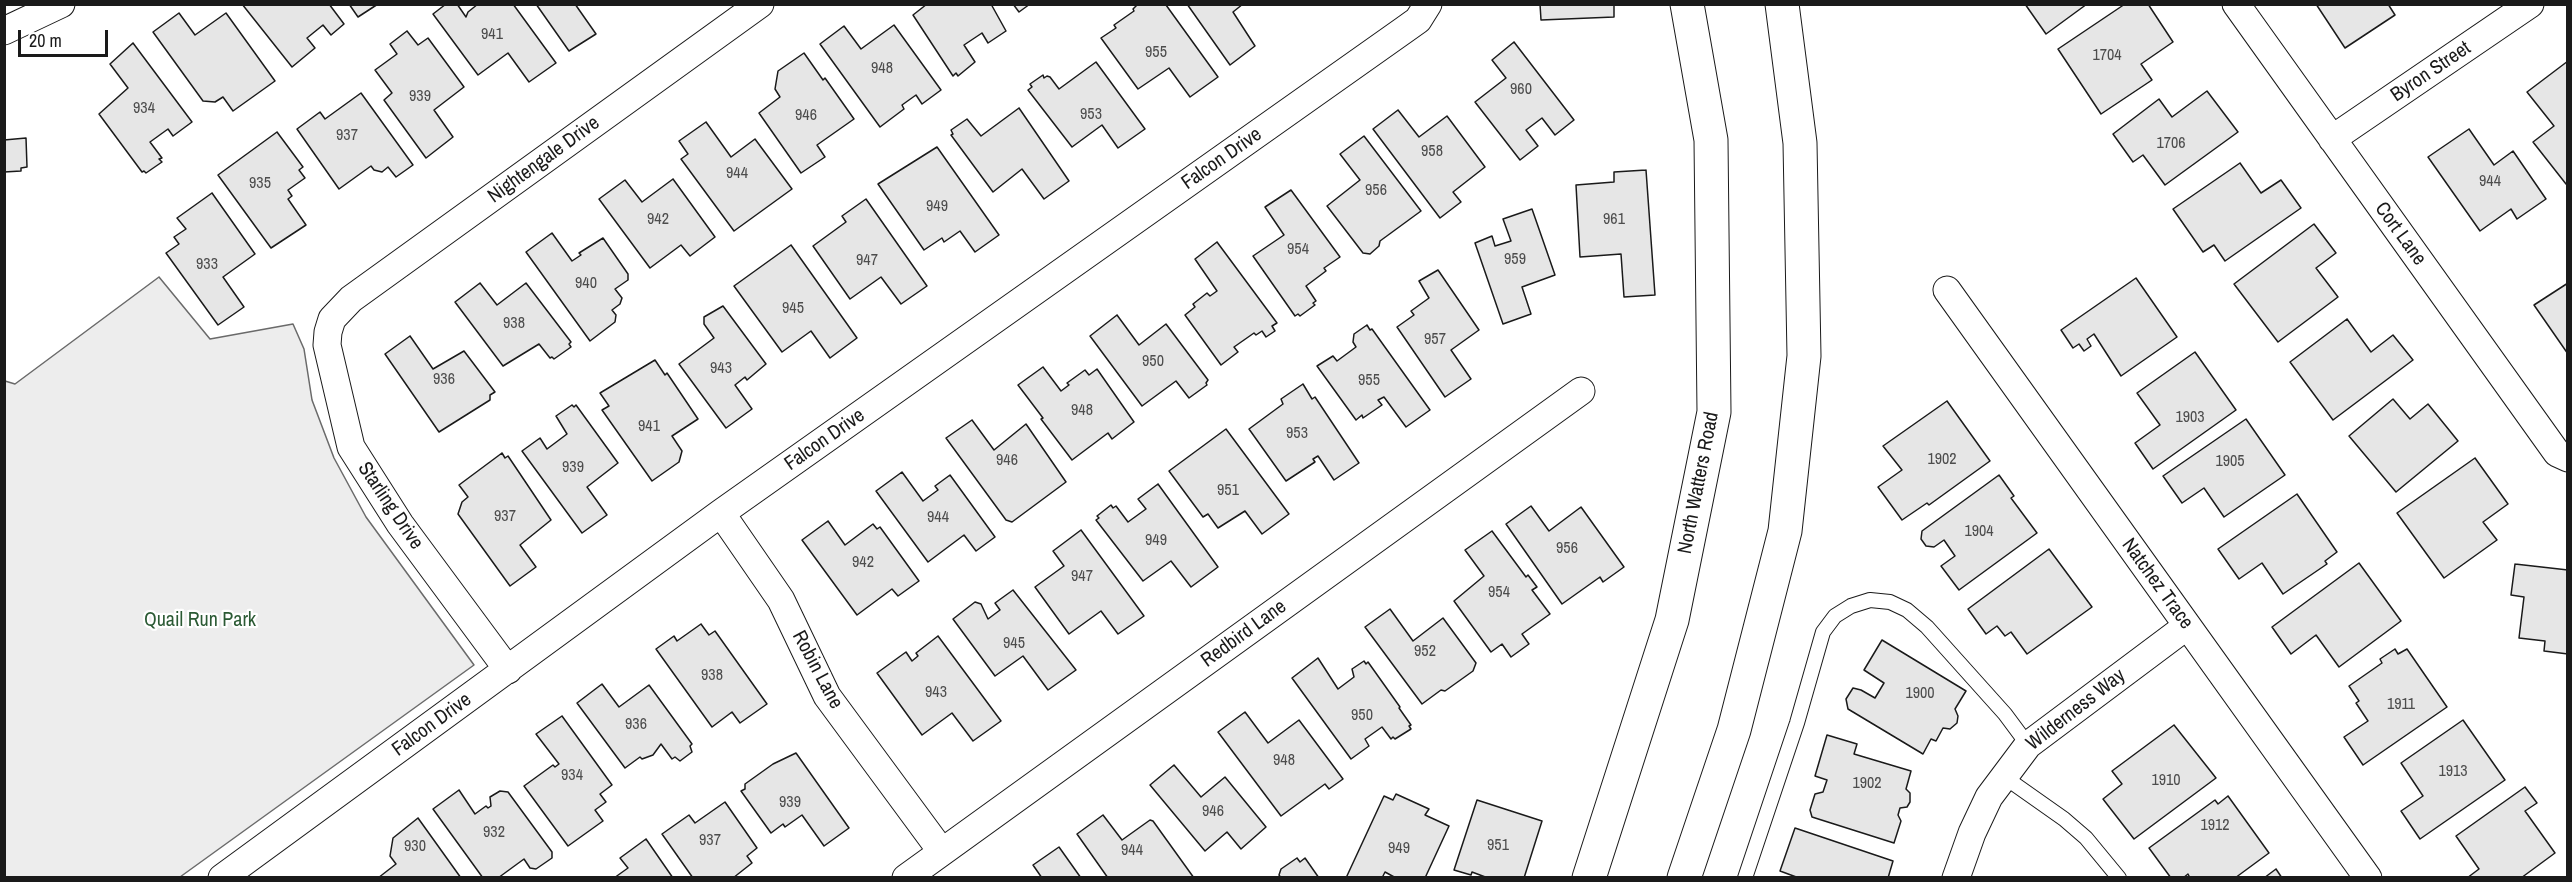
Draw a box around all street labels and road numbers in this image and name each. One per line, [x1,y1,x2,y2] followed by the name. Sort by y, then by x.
[2387,37,2475,107] street label: Byron Street
[483,111,605,209] street label: Nightengale Drive
[1177,123,1267,195] street label: Falcon Drive
[2369,198,2431,270] street label: Cort Lane
[780,404,870,476] street label: Falcon Drive
[1673,410,1725,556] street label: North Watters Road
[352,458,428,554] street label: Starling Drive
[2116,534,2198,634] street label: Natchez Trace
[1197,595,1291,673] street label: Redbird Lane
[786,627,848,713] street label: Robin Lane
[2022,664,2130,756] street label: Wilderness Way
[388,688,476,762] street label: Falcon Drive

